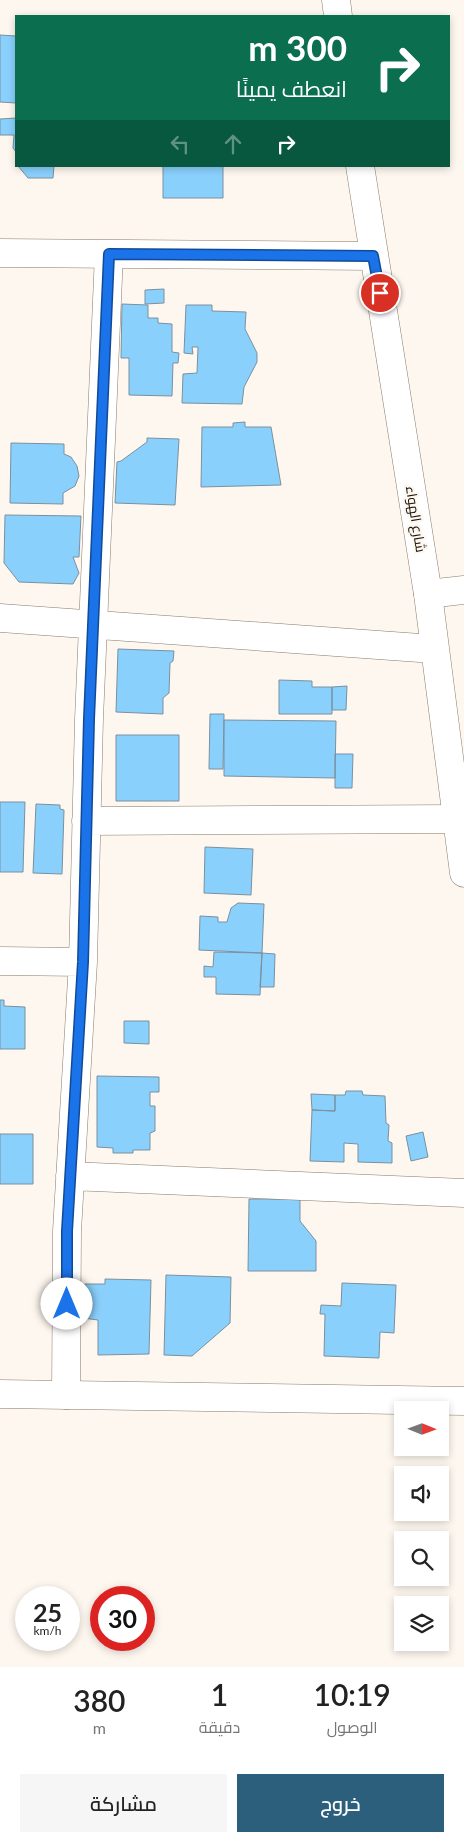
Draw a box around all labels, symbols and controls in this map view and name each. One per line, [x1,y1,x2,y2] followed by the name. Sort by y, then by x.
[248,26,347,68] text: 300 m
[365,35,430,100] icon: right
[236,75,347,102] text: انعطف يمينًا
[166,130,194,158] icon: left
[219,130,247,158] icon: ahead
[272,130,300,158] icon: right
[359,272,401,314] pin
[366,279,394,307] icon: arrive
[402,484,430,554] street label: شارع الهواء
[40,1277,92,1329] position arrow
[394,1401,449,1456] north arrow
[394,1401,449,1651] map controls
[394,1466,449,1521] button: sound
[394,1531,449,1586] button: search
[90,1586,155,1651] speed limit sign: 30
[394,1596,449,1651] button: layers
[33,1597,62,1627] text: 25
[33,1623,62,1638] text: km/h
[211,1676,228,1712] text: 1
[314,1676,391,1712] text: 10:19
[73,1682,125,1718] text: 380
[199,1717,240,1736] text: دقيقة
[327,1717,378,1736] text: الوصول
[93,1718,106,1737] text: m
[20,1774,227,1832] button: مشاركة
[237,1774,444,1832] button: خروج

